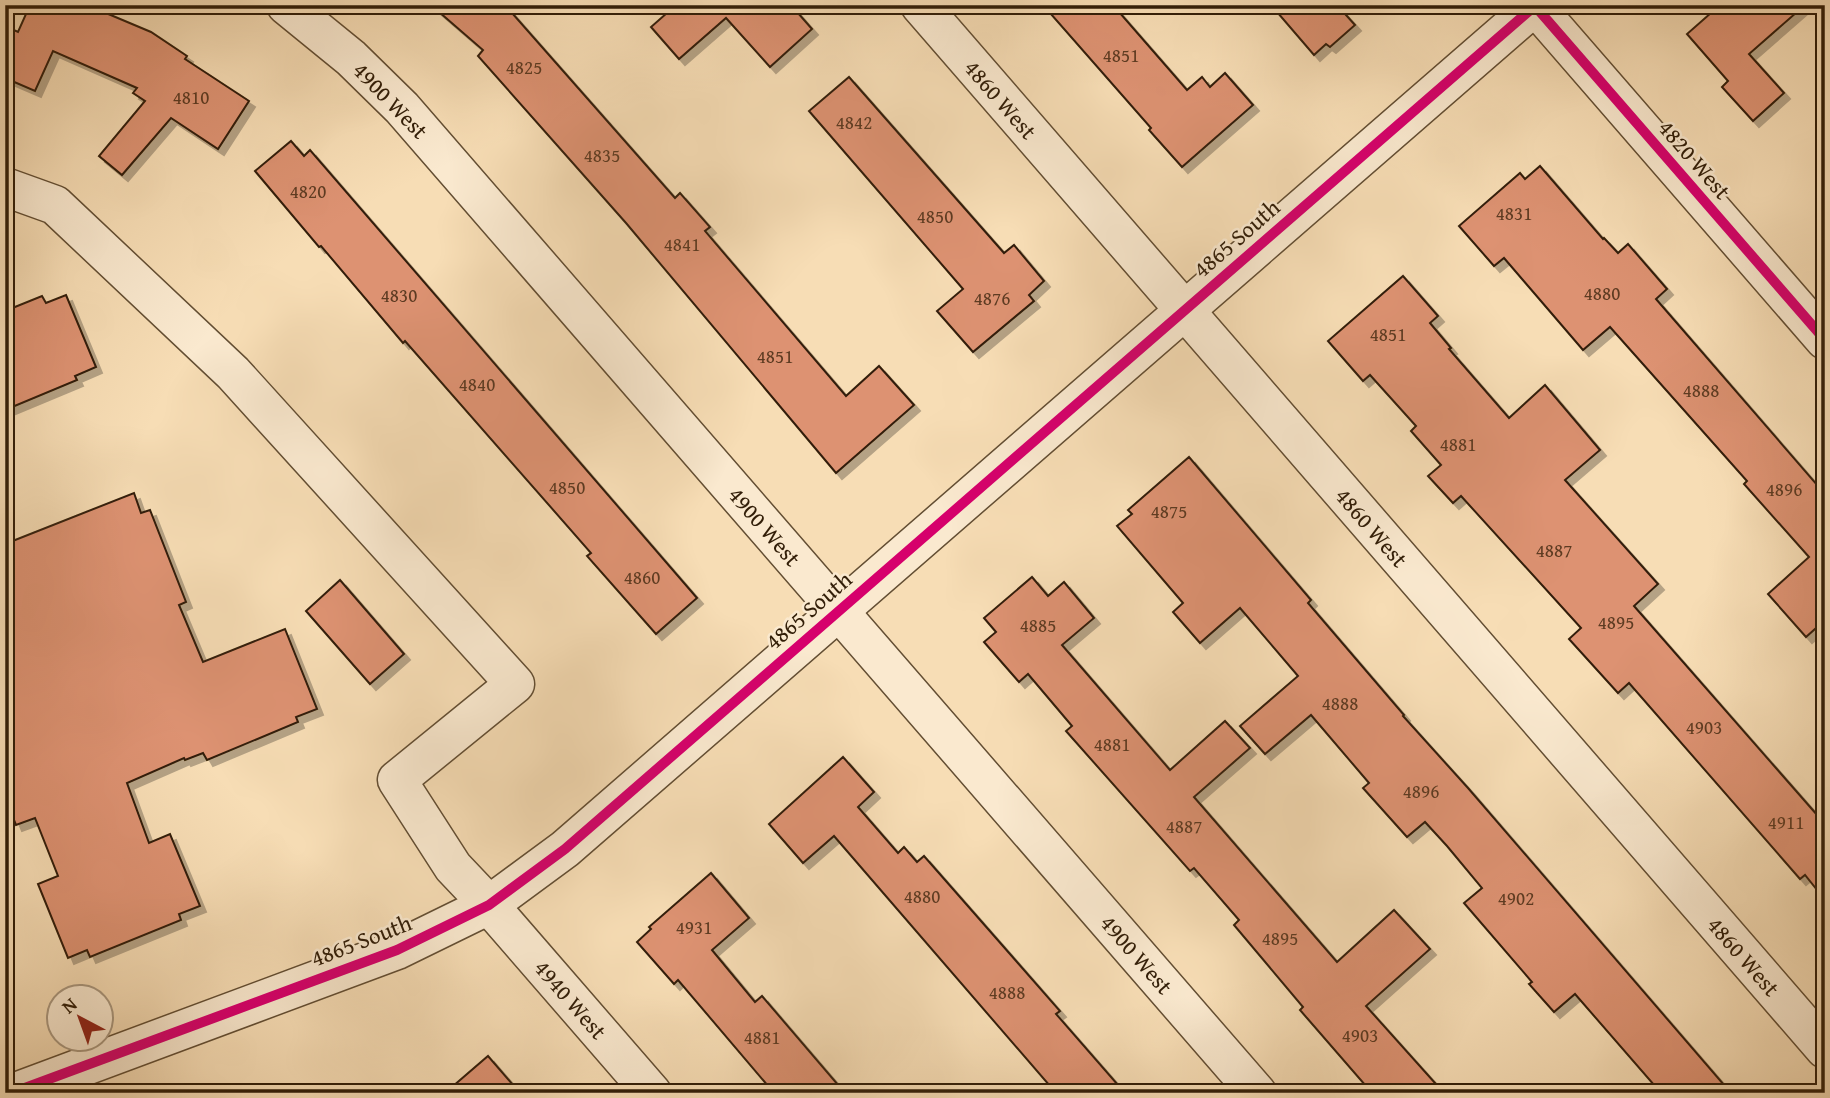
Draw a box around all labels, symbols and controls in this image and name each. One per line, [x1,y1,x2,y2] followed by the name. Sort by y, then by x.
[1103,41,1139,69] house number: 4851
[957,52,1045,146] street label: 4860 West
[506,53,542,81] house number: 4825
[346,54,436,146] street label: 4900 West
[173,83,209,111] house number: 4810
[836,108,872,136] house number: 4842
[1651,112,1739,206] street label: 4820 West
[584,141,620,169] house number: 4835
[290,177,326,205] house number: 4820
[1185,191,1287,285] street label: 4865 South
[1496,199,1532,227] house number: 4831
[917,202,953,230] house number: 4850
[664,230,700,258] house number: 4841
[1584,279,1620,307] house number: 4880
[381,281,417,309] house number: 4830
[974,284,1010,312] house number: 4876
[1370,320,1406,348] house number: 4851
[757,342,793,370] house number: 4851
[459,370,495,398] house number: 4840
[1683,376,1719,404] house number: 4888
[1440,430,1476,458] house number: 4881
[549,473,585,501] house number: 4850
[1766,475,1802,503] house number: 4896
[721,479,809,573] street label: 4900 West
[1328,480,1416,574] street label: 4860 West
[1151,497,1187,525] house number: 4875
[1536,536,1572,564] house number: 4887
[624,563,660,591] house number: 4860
[757,563,859,657] street label: 4865 South
[1598,608,1634,636] house number: 4895
[1020,611,1056,639] house number: 4885
[1322,689,1358,717] house number: 4888
[1686,713,1722,741] house number: 4903
[1094,730,1130,758] house number: 4881
[1403,777,1439,805] house number: 4896
[1768,808,1804,836] house number: 4911
[1166,812,1202,840] house number: 4887
[904,882,940,910] house number: 4880
[1498,884,1534,912] house number: 4902
[306,906,416,974] street label: 4865 South
[1093,907,1181,1001] street label: 4900 West
[1700,909,1788,1003] street label: 4860 West
[676,913,712,941] house number: 4931
[1262,924,1298,952] house number: 4895
[527,952,615,1046] street label: 4940 West
[989,978,1025,1006] house number: 4888
[46,982,116,1052] north arrow
[55,990,83,1020] text: N
[1342,1021,1378,1049] house number: 4903
[744,1023,780,1051] house number: 4881

